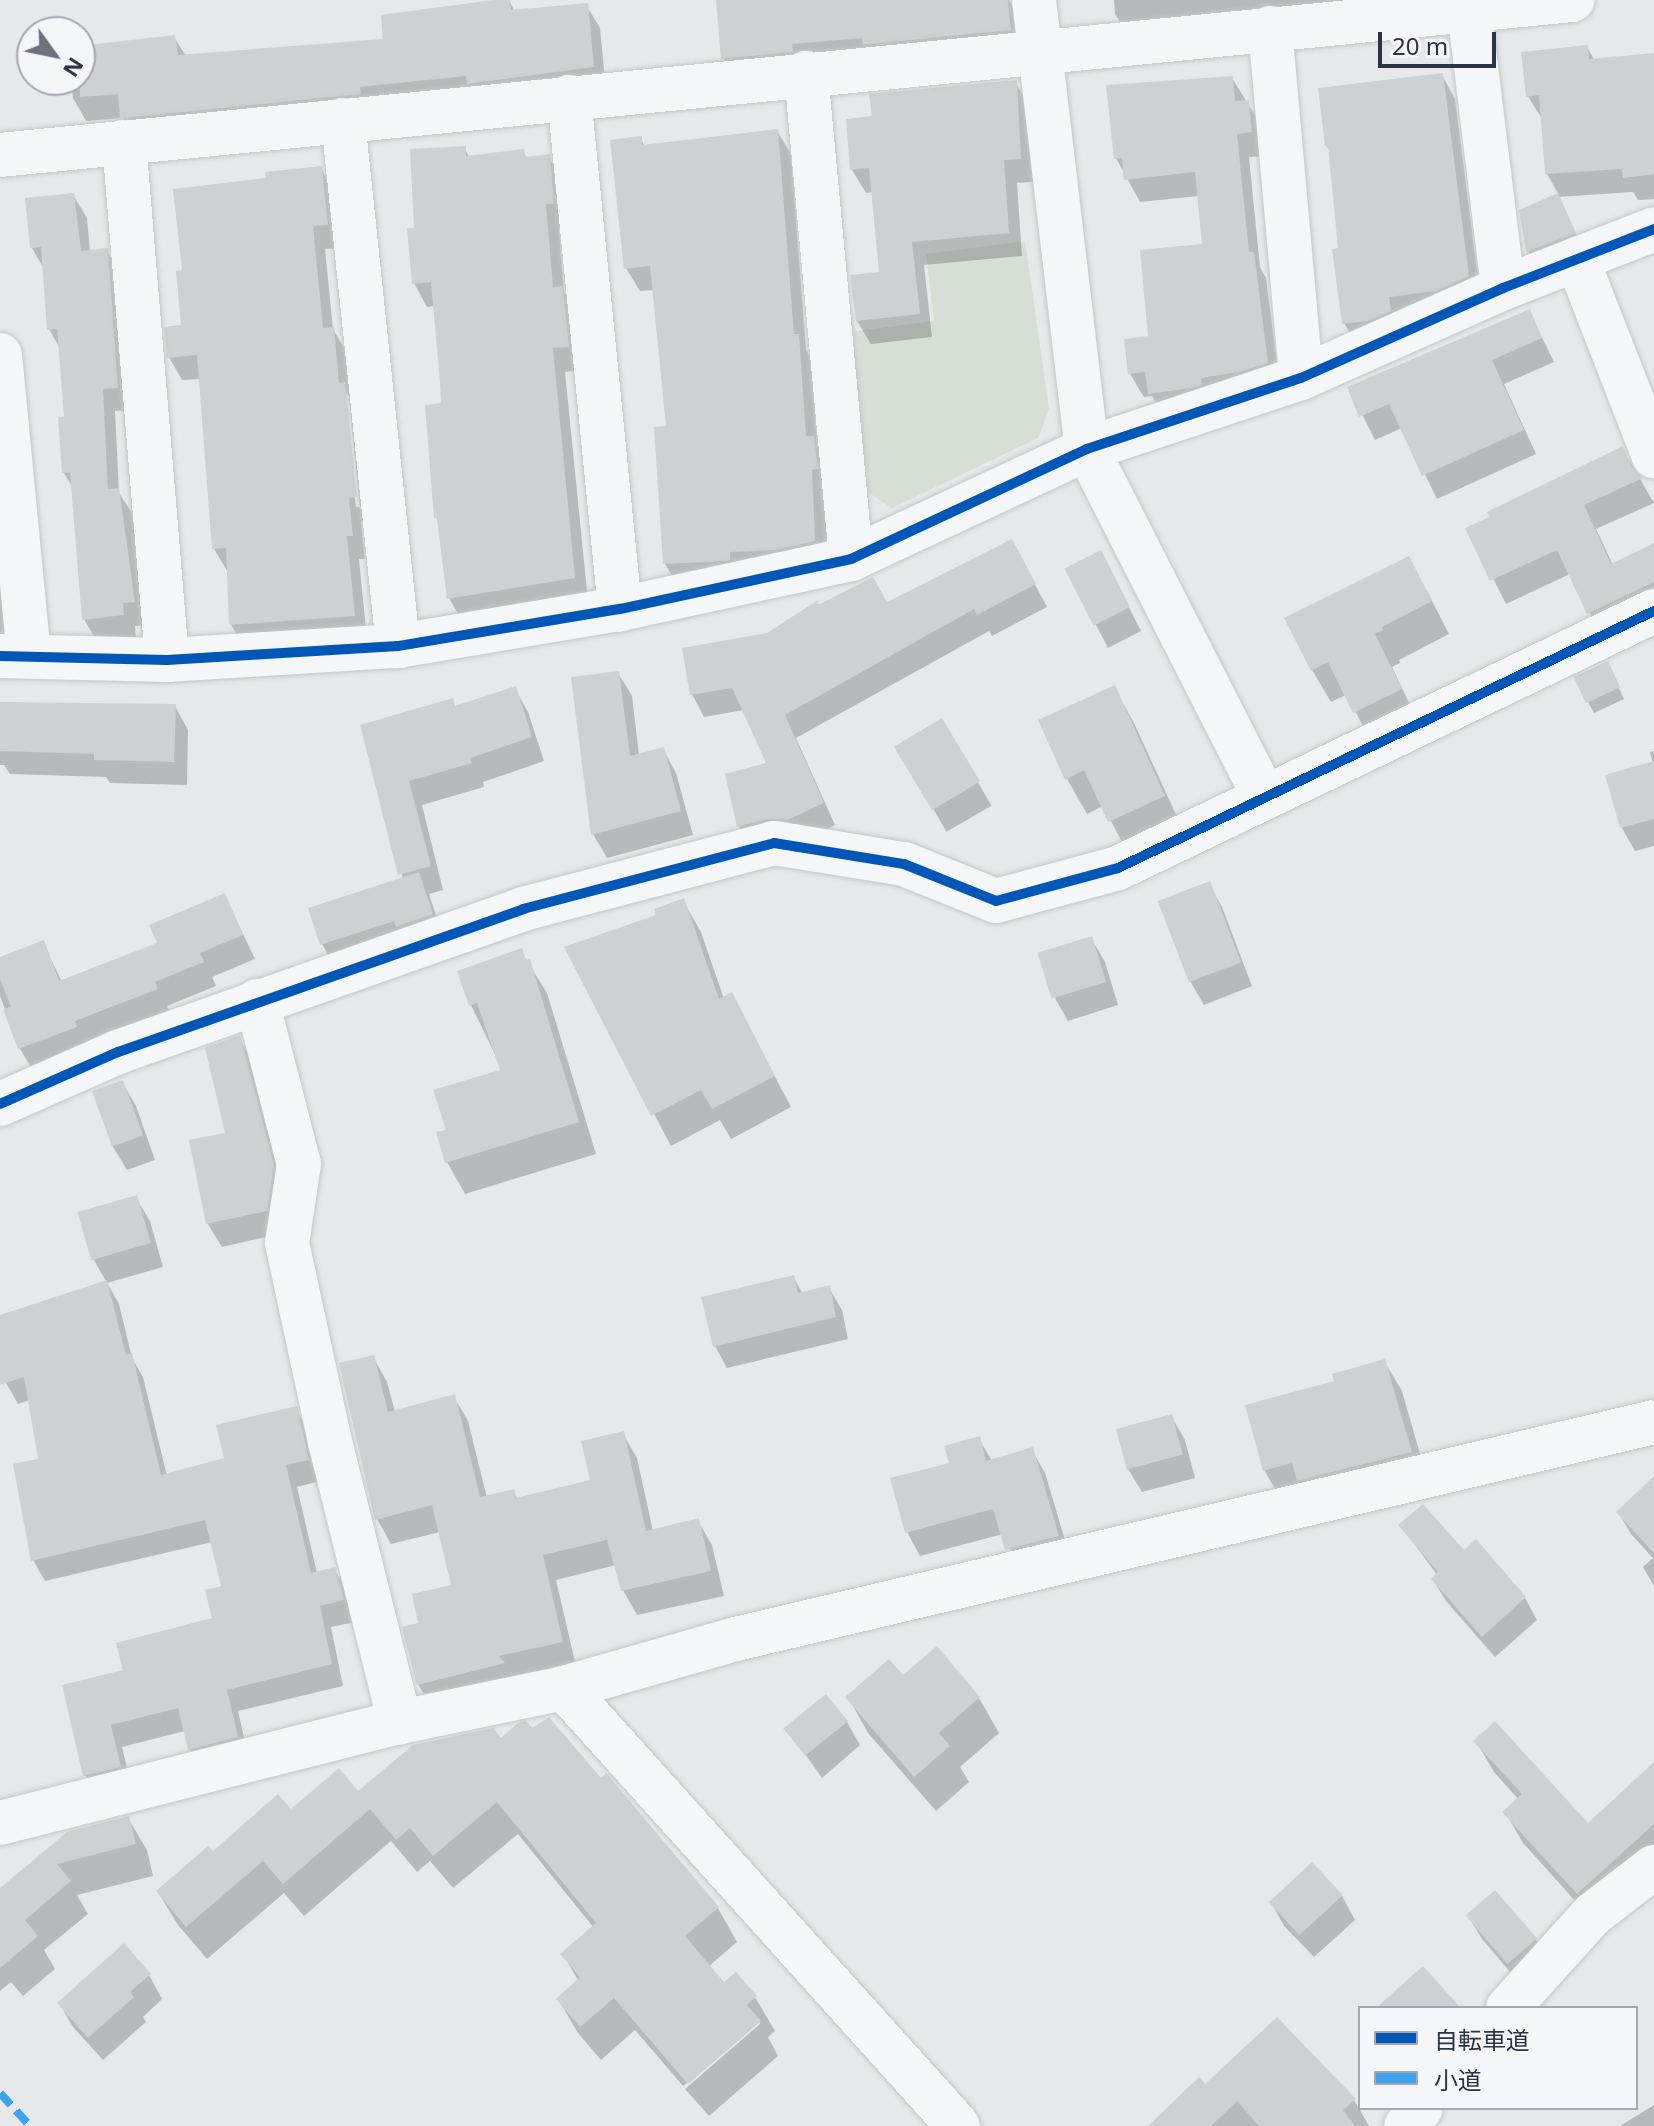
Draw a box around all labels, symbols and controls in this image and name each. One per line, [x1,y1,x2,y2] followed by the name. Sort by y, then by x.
[16,16,96,96] north arrow
[1382,16,1500,66] scale bar
[1392,29,1448,62] text: 20 m
[57,52,92,84] text: N
[1358,2006,1638,2110] legend
[1434,2023,1530,2056] text: 自転車道
[1434,2063,1482,2096] text: 小道

